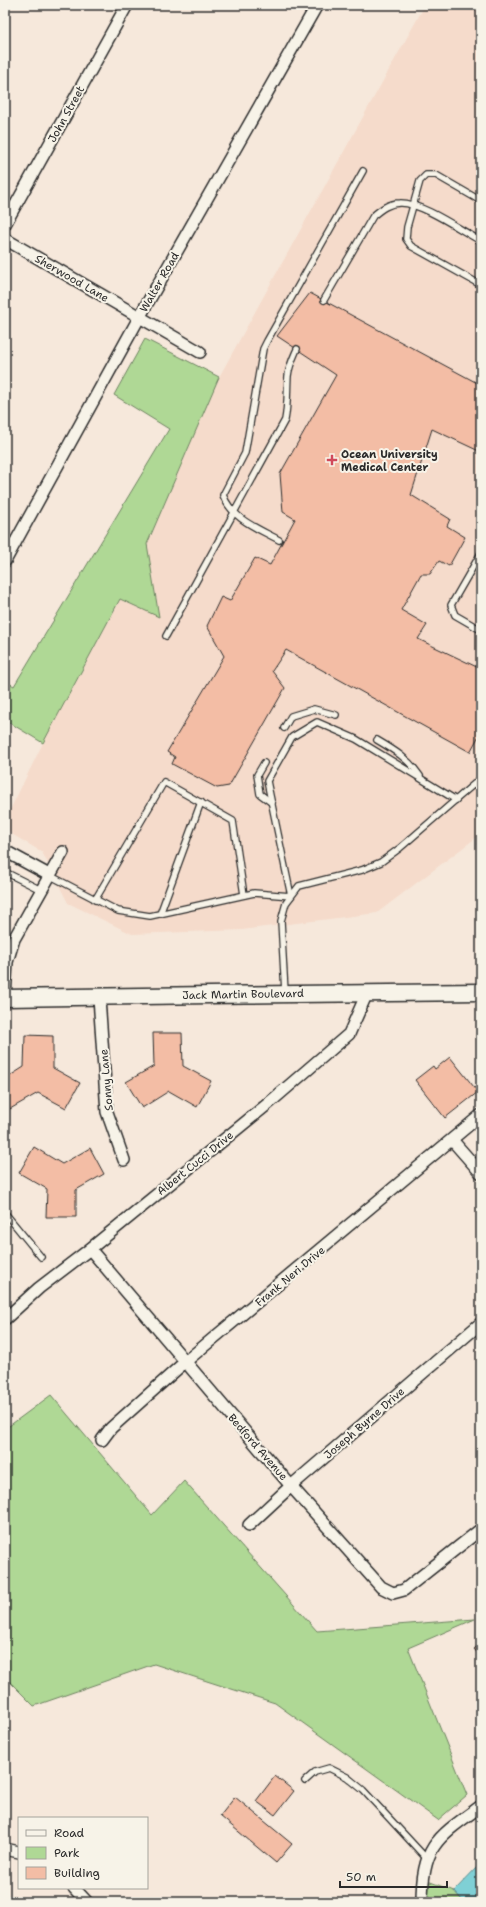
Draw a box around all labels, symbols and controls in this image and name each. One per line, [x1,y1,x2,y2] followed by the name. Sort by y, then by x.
[45,83,88,145] street label: John Street
[136,249,183,315] street label: Walter Road
[32,251,111,306] street label: Sherwood Lane
[341,447,438,475] place label: Ocean University Medical Center
[326,454,338,466] marker: Ocean University Medical Center
[182,986,304,1003] street label: Jack Martin Boulevard
[96,1049,117,1111] street label: Sonny Lane
[154,1128,237,1199] street label: Albert Cucci Drive
[252,1243,328,1310] street label: Frank Neri Drive
[321,1384,408,1463] street label: Joseph Byrne Drive
[224,1411,291,1484] street label: Bedford Avenue
[18,1817,148,1889] legend
[54,1825,85,1841] text: Road
[54,1845,80,1861] text: Park
[340,1863,447,1889] scale bar
[54,1865,100,1881] text: Building
[346,1869,376,1885] text: 50 m

